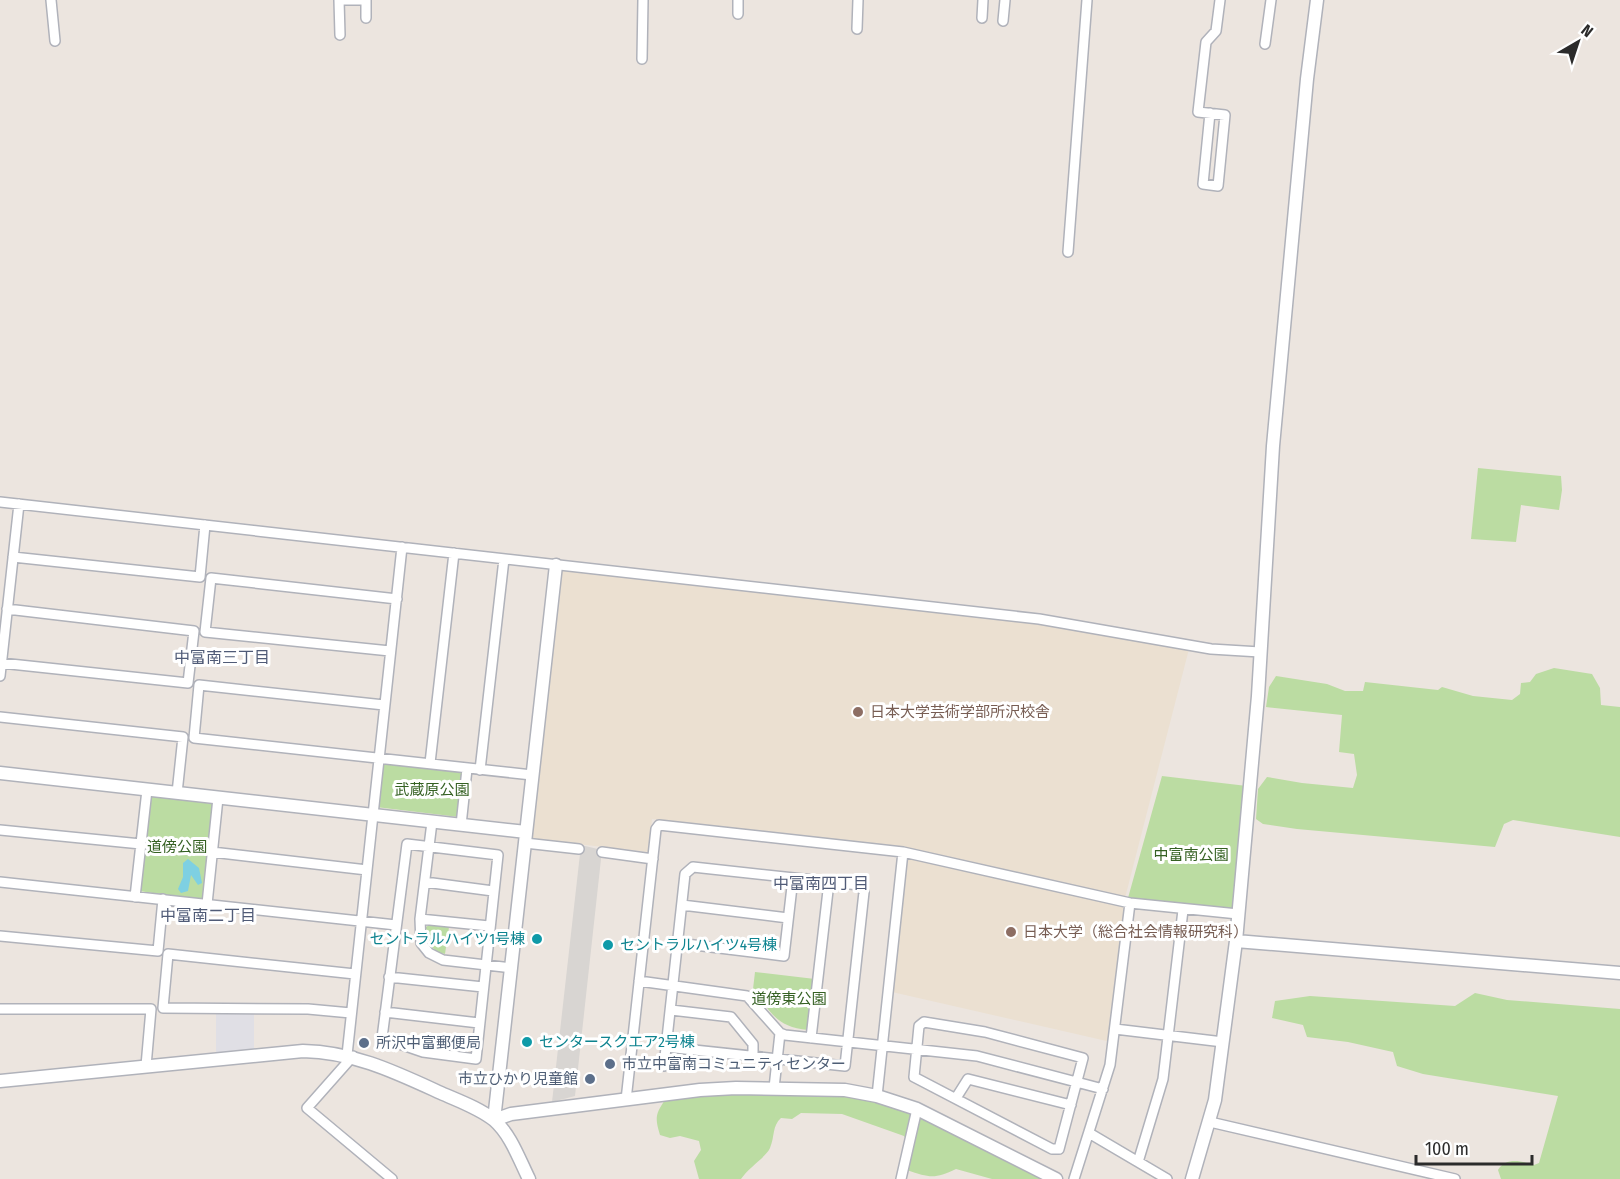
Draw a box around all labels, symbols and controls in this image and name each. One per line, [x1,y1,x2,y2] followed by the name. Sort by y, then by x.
[1548,12,1608,72] north arrow
[1577,20,1597,41] text: N
[174,648,270,667] district label: 中富南三丁目
[870,703,1050,721] place label: 日本大学芸術学部所沢校舎
[851,705,865,719] marker: 日本大学芸術学部所沢校舎
[394,781,470,799] park label: 武蔵原公園
[147,838,207,856] park label: 道傍公園
[1153,846,1229,864] park label: 中富南公園
[773,874,869,893] district label: 中富南四丁目
[160,906,256,925] district label: 中富南二丁目
[1023,923,1248,941] place label: 日本大学（総合社会情報研究科）
[1004,925,1018,939] marker: 日本大学（総合社会情報研究科）
[369,930,525,948] place label: セントラルハイツ1号棟
[530,932,544,946] marker: セントラルハイツ1号棟
[620,936,777,954] place label: セントラルハイツ4号棟
[601,938,615,952] marker: セントラルハイツ4号棟
[751,990,827,1008] park label: 道傍東公園
[539,1033,695,1051] place label: センタースクエア2号棟
[376,1034,481,1052] place label: 所沢中富郵便局
[520,1035,534,1049] marker: センタースクエア2号棟
[357,1036,371,1050] marker: 所沢中富郵便局
[622,1055,846,1073] place label: 市立中富南コミュニティセンター
[603,1057,617,1071] marker: 市立中富南コミュニティセンター
[458,1070,578,1088] place label: 市立ひかり児童館
[583,1072,597,1086] marker: 市立ひかり児童館
[1416,1128,1532,1166] scale bar
[1425,1138,1469,1160] text: 100 m

